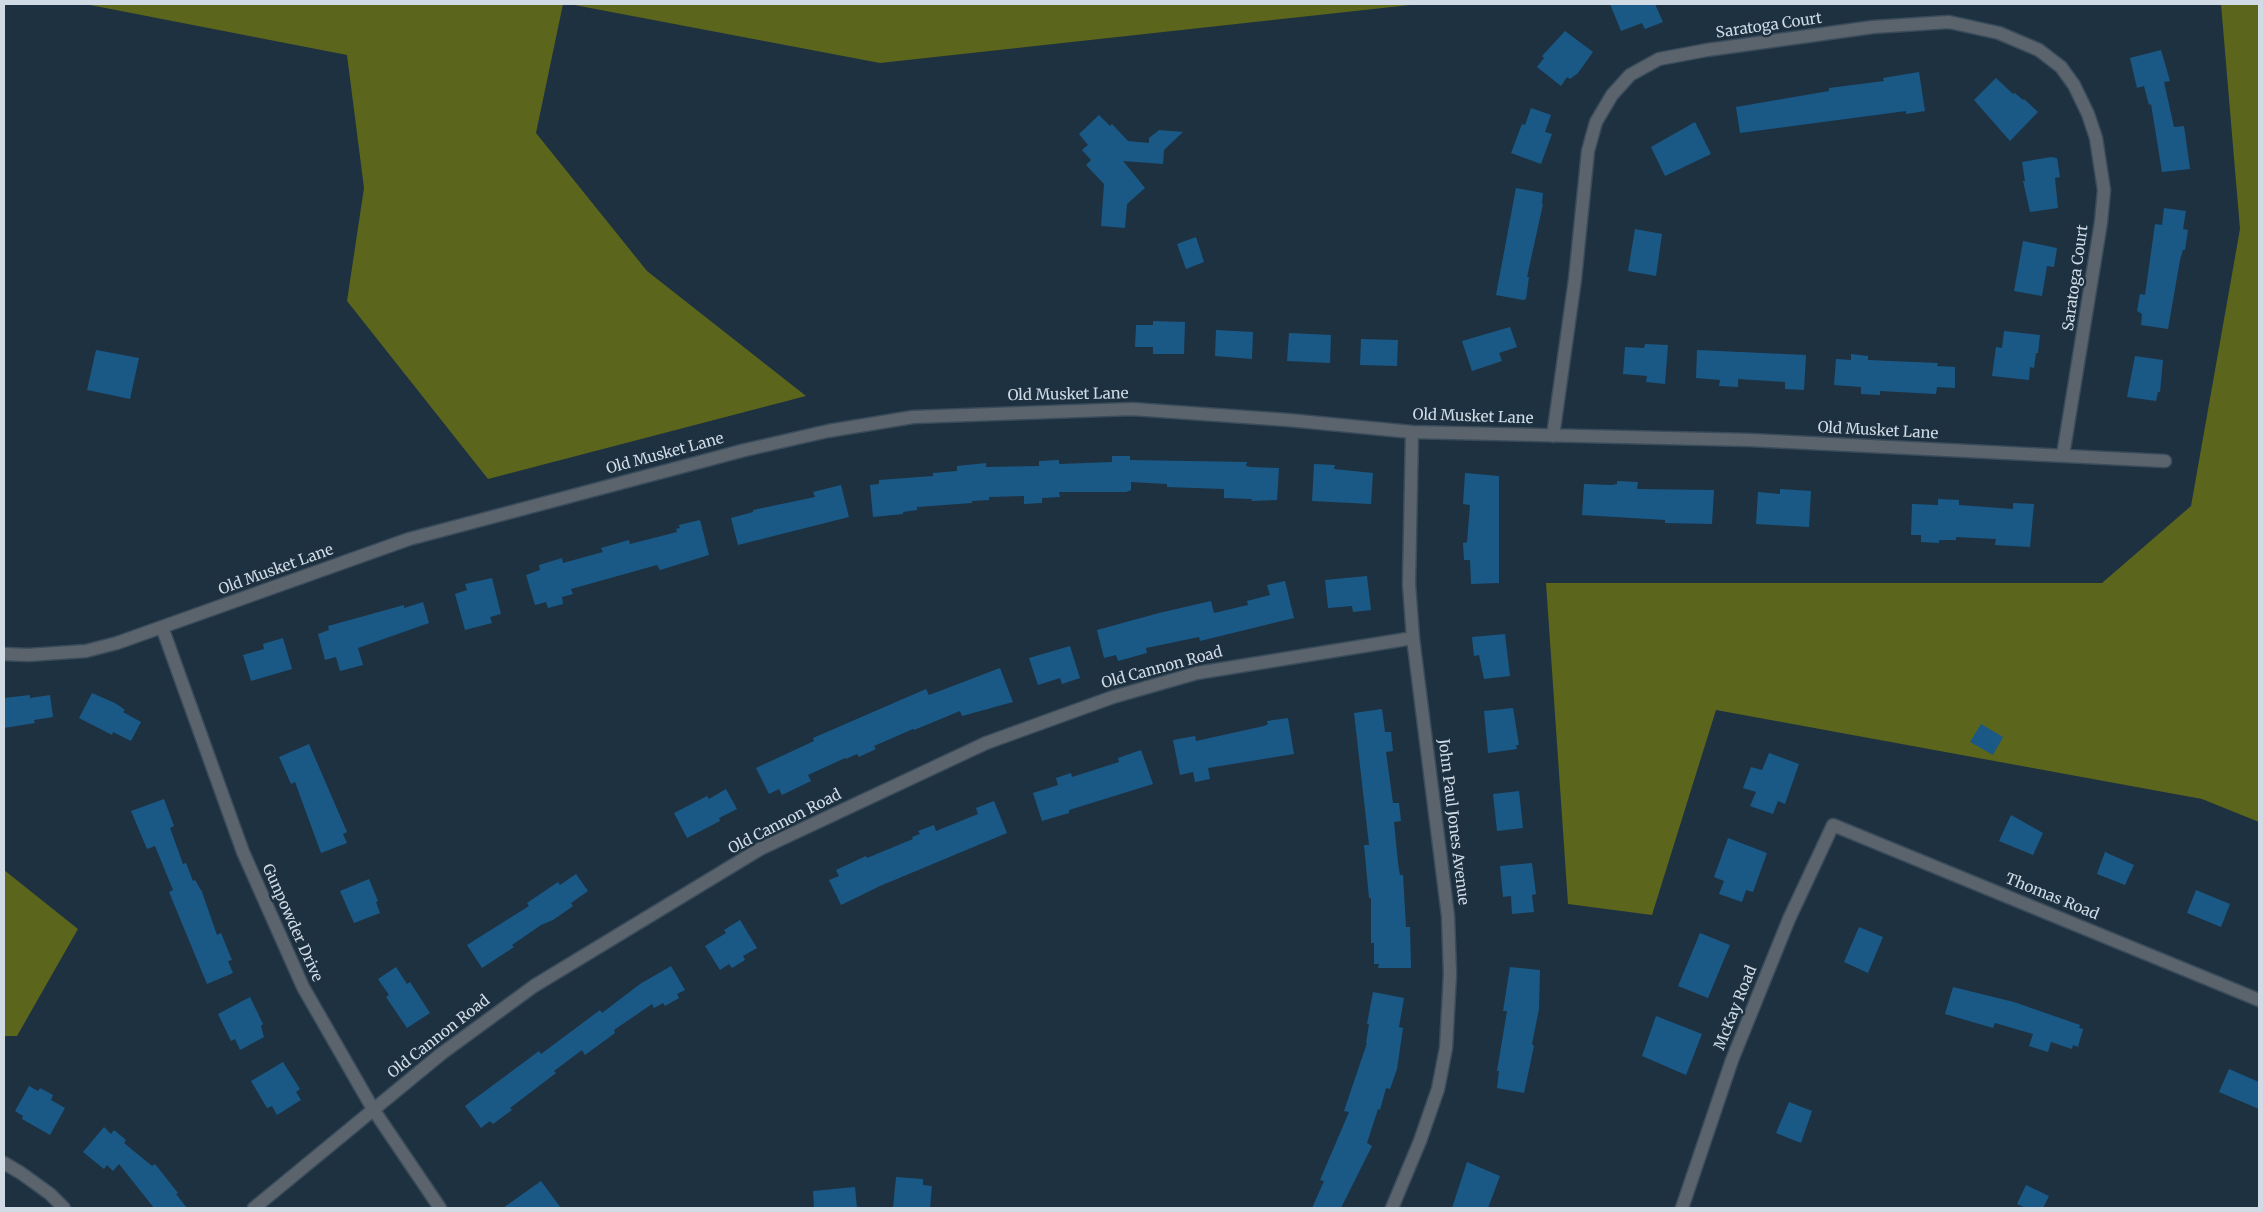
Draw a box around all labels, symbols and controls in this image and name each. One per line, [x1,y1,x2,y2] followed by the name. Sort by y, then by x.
[1715,10,1823,42] street label: Saratoga Court
[2060,224,2092,332] street label: Saratoga Court
[1007,385,1129,405] street label: Old Musket Lane
[1412,406,1534,428] street label: Old Musket Lane
[1817,419,1939,443] street label: Old Musket Lane
[604,430,726,478] street label: Old Musket Lane
[216,541,336,599] street label: Old Musket Lane
[1100,643,1224,693] street label: Old Cannon Road
[1434,738,1472,906] street label: John Paul Jones Avenue
[726,786,844,858] street label: Old Cannon Road
[258,861,326,985] street label: Gunpowder Drive
[2003,870,2101,924] street label: Thomas Road
[1711,963,1761,1053] street label: McKay Road
[384,992,494,1082] street label: Old Cannon Road

